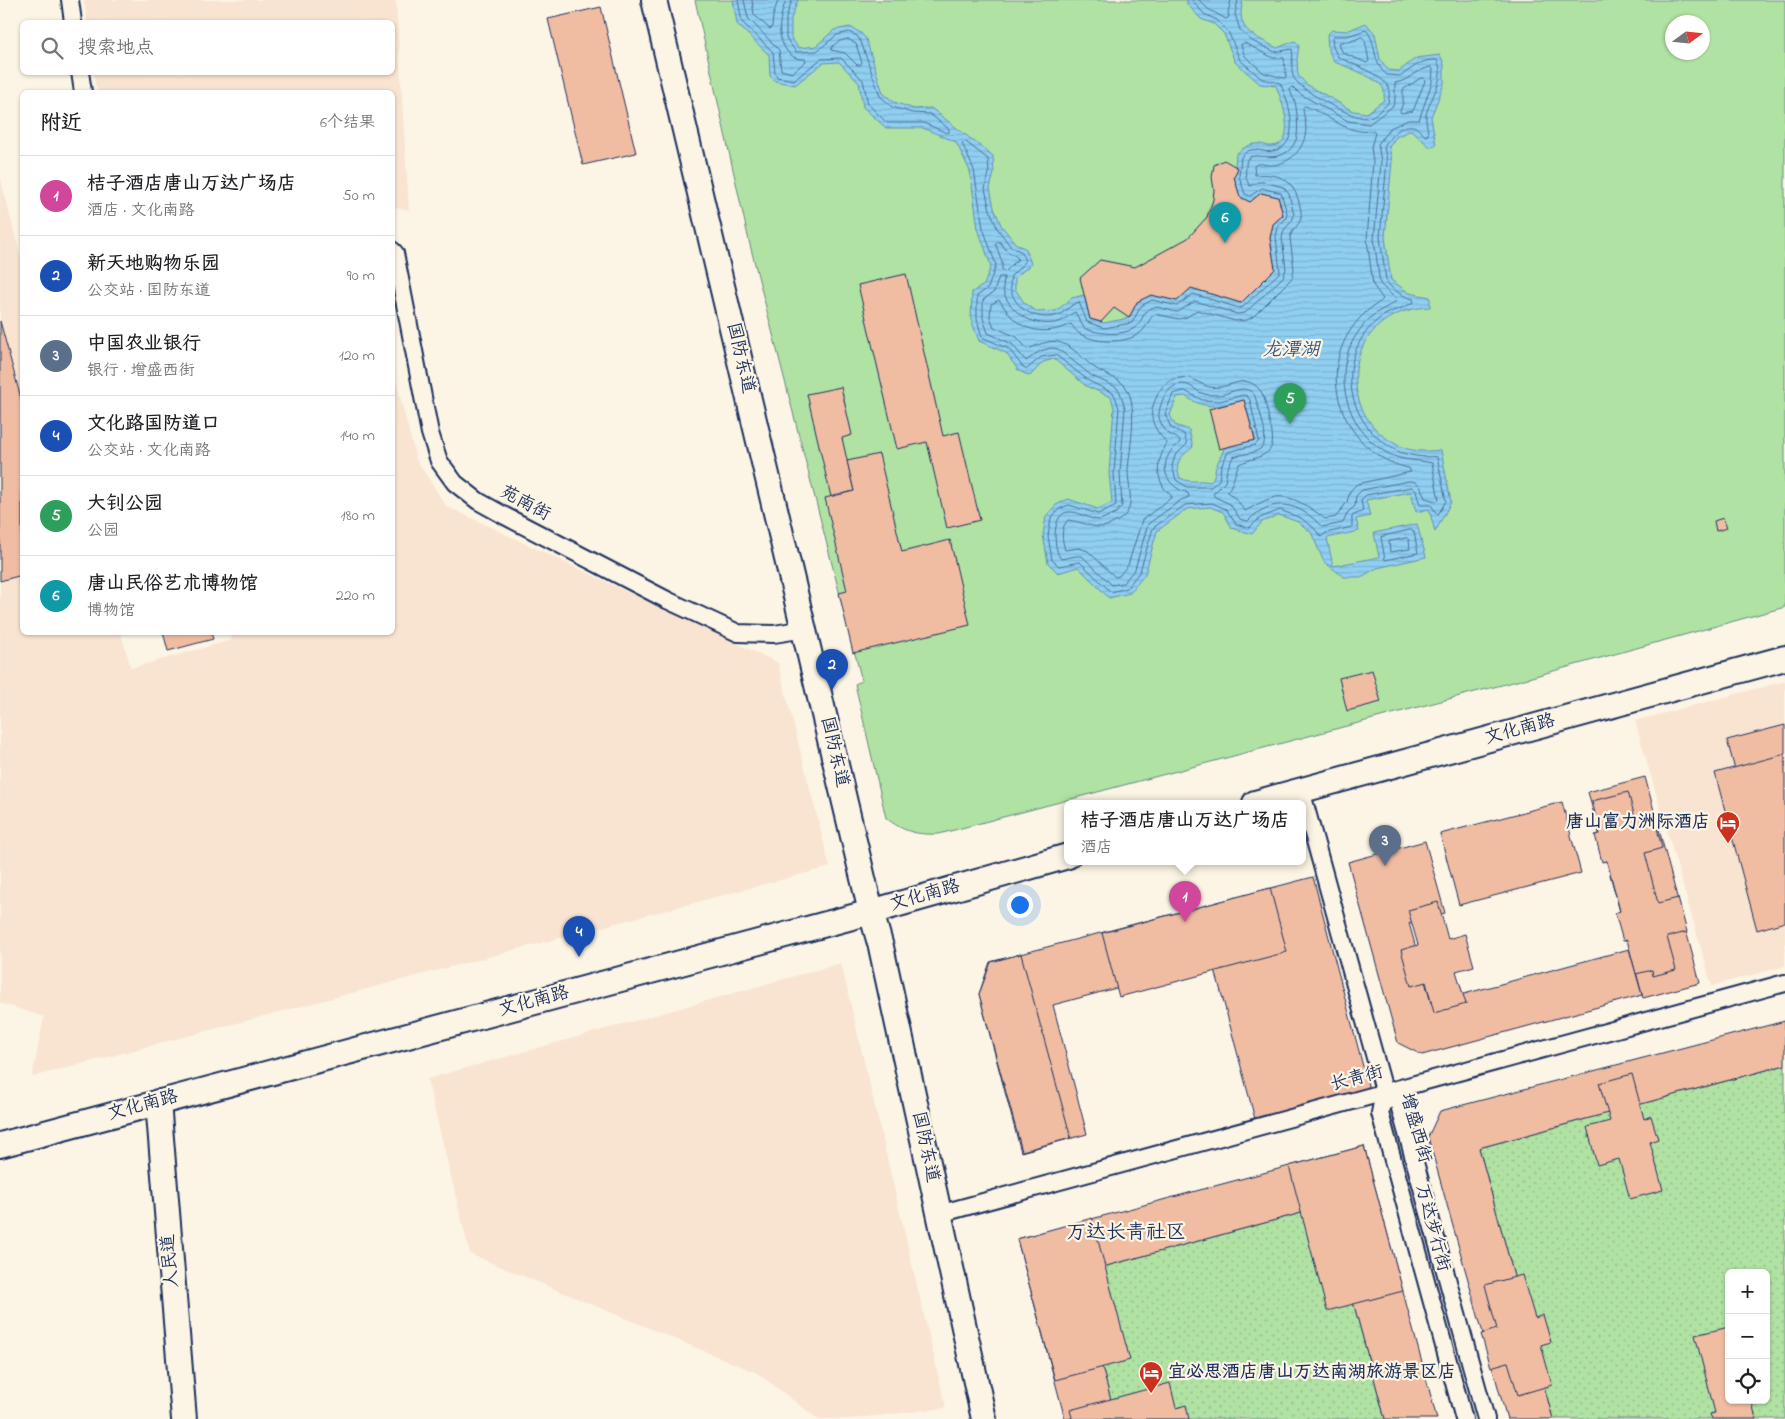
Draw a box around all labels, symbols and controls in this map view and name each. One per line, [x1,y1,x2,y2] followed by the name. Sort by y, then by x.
[1665,15,1710,60] north arrow
[20,20,395,75] search box
[38,34,66,62] icon: search
[78,35,154,62] text: 搜索地点
[40,109,82,139] text: 附近
[320,111,375,135] text: 6个结果
[87,171,296,198] text: 桔子酒店唐山万达广场店
[53,184,59,208] text: 1
[343,184,375,208] text: 50 m
[87,199,194,223] text: 酒店 · 文化南路
[1209,202,1241,243] pin: 6
[87,251,220,278] text: 新天地购物乐园
[52,264,60,288] text: 2
[347,264,375,288] text: 90 m
[87,279,210,303] text: 公交站 · 国防东道
[719,320,761,396] street label: 国防东道
[87,331,201,358] text: 中国农业银行
[1262,337,1321,364] water label: 龙潭湖
[53,344,59,368] text: 3
[339,344,375,368] text: 120 m
[87,359,194,383] text: 银行 · 增盛西街
[1274,383,1306,424] pin: 5
[87,411,220,438] text: 文化路国防道口
[53,424,59,448] text: 4
[340,424,375,448] text: 140 m
[87,439,210,463] text: 公交站 · 文化南路
[495,480,555,528] street label: 苑南街
[87,491,163,518] text: 大钊公园
[51,504,61,528] text: 5
[341,504,375,528] text: 180 m
[87,519,119,543] text: 公园
[87,571,258,598] text: 唐山民俗艺术博物馆
[52,584,60,608] text: 6
[336,584,375,608] text: 220 m
[87,599,135,623] text: 博物馆
[816,649,848,690] pin: 2
[1482,708,1558,752] street label: 文化南路
[813,714,855,790] street label: 国防东道
[1064,800,1306,865] popup
[1080,808,1290,835] text: 桔子酒店唐山万达广场店
[1566,810,1710,836] place label: 唐山富力洲际酒店
[1715,810,1741,844] hotel icon: 唐山富力洲际酒店
[1369,825,1401,866] pin: 3
[1080,836,1113,860] text: 酒店
[887,874,963,918] street label: 文化南路
[1169,881,1201,922] pin: 1
[1007,892,1033,918] your location
[563,916,595,957] pin: 4
[496,980,572,1024] street label: 文化南路
[1328,1059,1386,1099] street label: 长青街
[105,1084,181,1128] street label: 文化南路
[1393,1090,1437,1166] street label: 增盛西街
[905,1109,945,1185] street label: 国防东道
[1408,1181,1456,1275] street label: 万达步行街
[1066,1219,1186,1248] district label: 万达长青社区
[156,1233,186,1289] street label: 人民道
[1725,1269,1770,1404] map controls
[1725,1269,1770,1314] button: +
[1725,1314,1770,1359] button: −
[1725,1359,1770,1404] button: locate
[1138,1360,1164,1394] hotel icon: 宜必思酒店唐山万达南湖旅游景区店
[1168,1360,1456,1386] place label: 宜必思酒店唐山万达南湖旅游景区店

